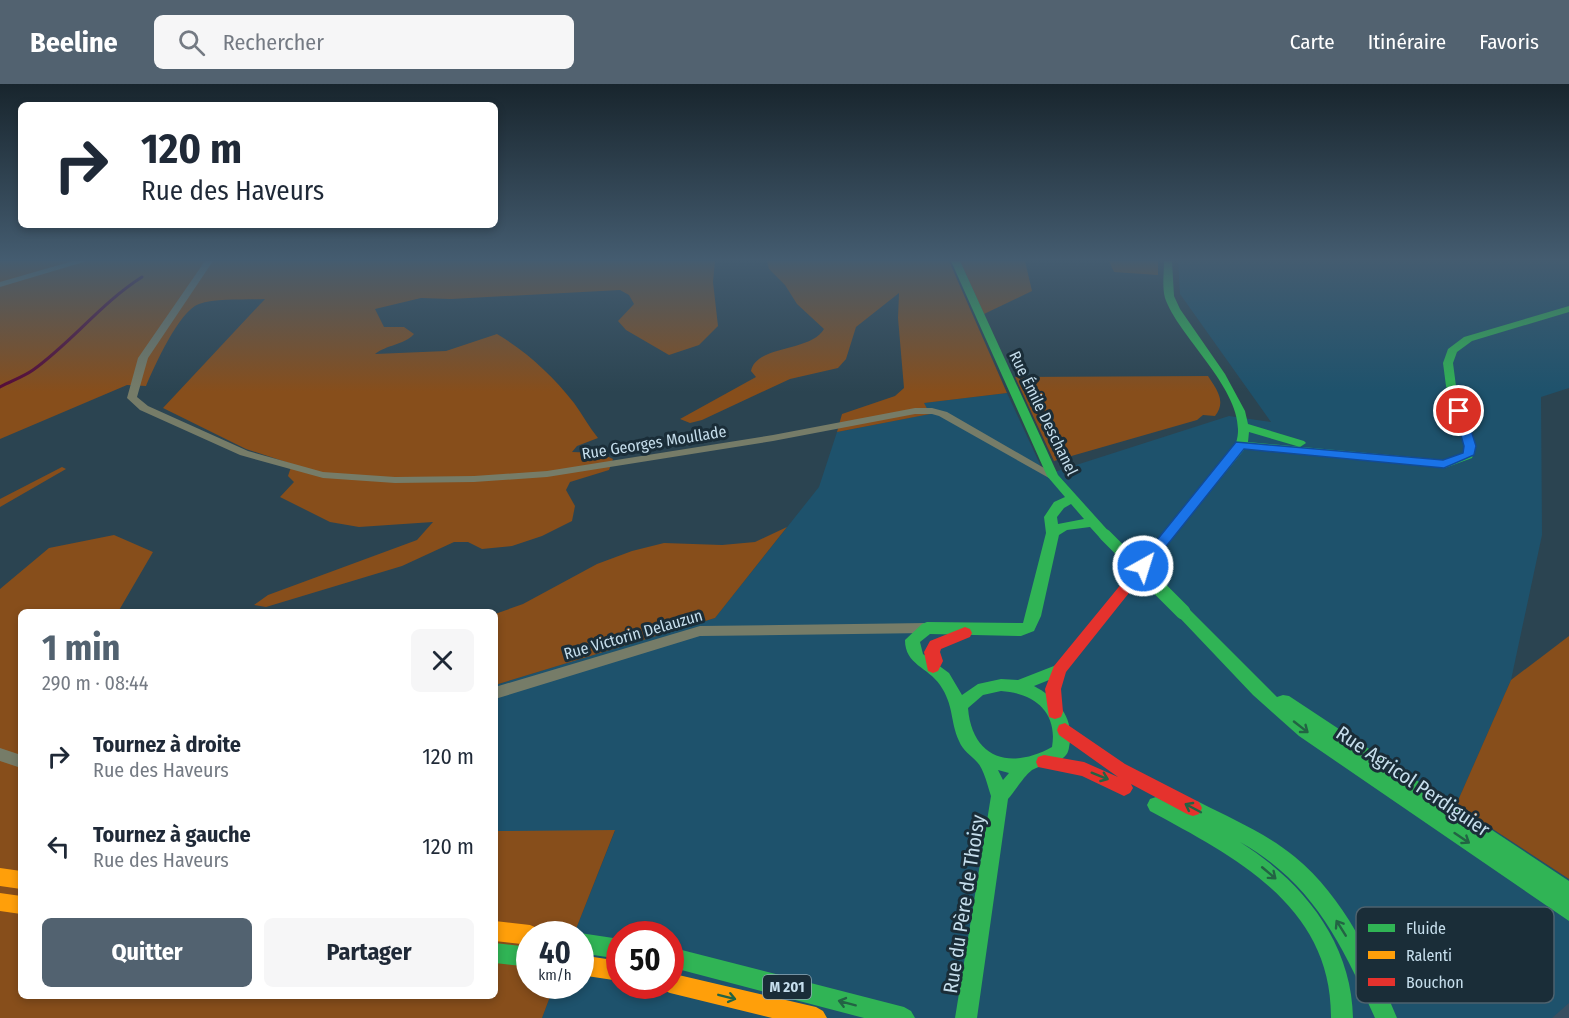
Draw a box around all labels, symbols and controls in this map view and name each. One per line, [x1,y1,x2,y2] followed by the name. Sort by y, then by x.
[154,15,574,69] search box
[30,26,118,59] text: Beeline
[175,26,208,59] icon: search
[223,29,324,56] text: Rechercher
[1290,29,1335,55] text: Carte
[1368,29,1446,55] text: Itinéraire
[1479,29,1539,55] text: Favoris
[141,124,242,174] text: 120 m
[42,126,120,204] icon: right
[141,175,324,207] text: Rue des Haveurs
[1005,348,1082,478] street label: Rue Émile Deschanel
[1433,385,1484,436] pin
[1442,394,1475,427] icon: arrive
[580,422,728,463] street label: Rue Georges Moullade
[1111,534,1175,598] position arrow
[562,606,705,663] street label: Rue Victorin Delauzun
[42,626,120,670] text: 1 min
[411,629,474,692] button: close
[42,671,148,695] text: 290 m · 08:44
[1293,721,1309,734] one-way arrow
[1332,721,1494,841] street label: Rue Agricol Perdiguier
[93,731,241,758] text: Tournez à droite
[42,740,75,773] icon: right
[422,743,474,770] text: 120 m
[93,758,229,782] text: Rue des Haveurs
[1091,771,1109,782] one-way arrow
[1184,802,1202,813] one-way arrow
[938,813,990,995] street label: Rue du Père de Thoisy
[93,821,251,848] text: Tournez à gauche
[42,830,75,863] icon: left
[1453,832,1469,844] one-way arrow
[422,833,474,860] text: 120 m
[93,848,229,872] text: Rue des Haveurs
[1261,866,1277,879] one-way arrow
[1356,907,1554,1003] legend
[42,918,252,987] button: Quitter
[264,918,474,987] button: Partager
[1406,919,1446,938] text: Fluide
[1335,920,1347,937] one-way arrow
[606,921,684,999] speed limit sign: 50
[539,935,571,971] text: 40
[1406,946,1452,965] text: Ralenti
[538,966,572,984] text: km/h
[1406,973,1464,992] text: Bouchon
[763,975,811,999] road number: M 201
[718,991,737,1003] one-way arrow
[838,997,857,1008] one-way arrow

